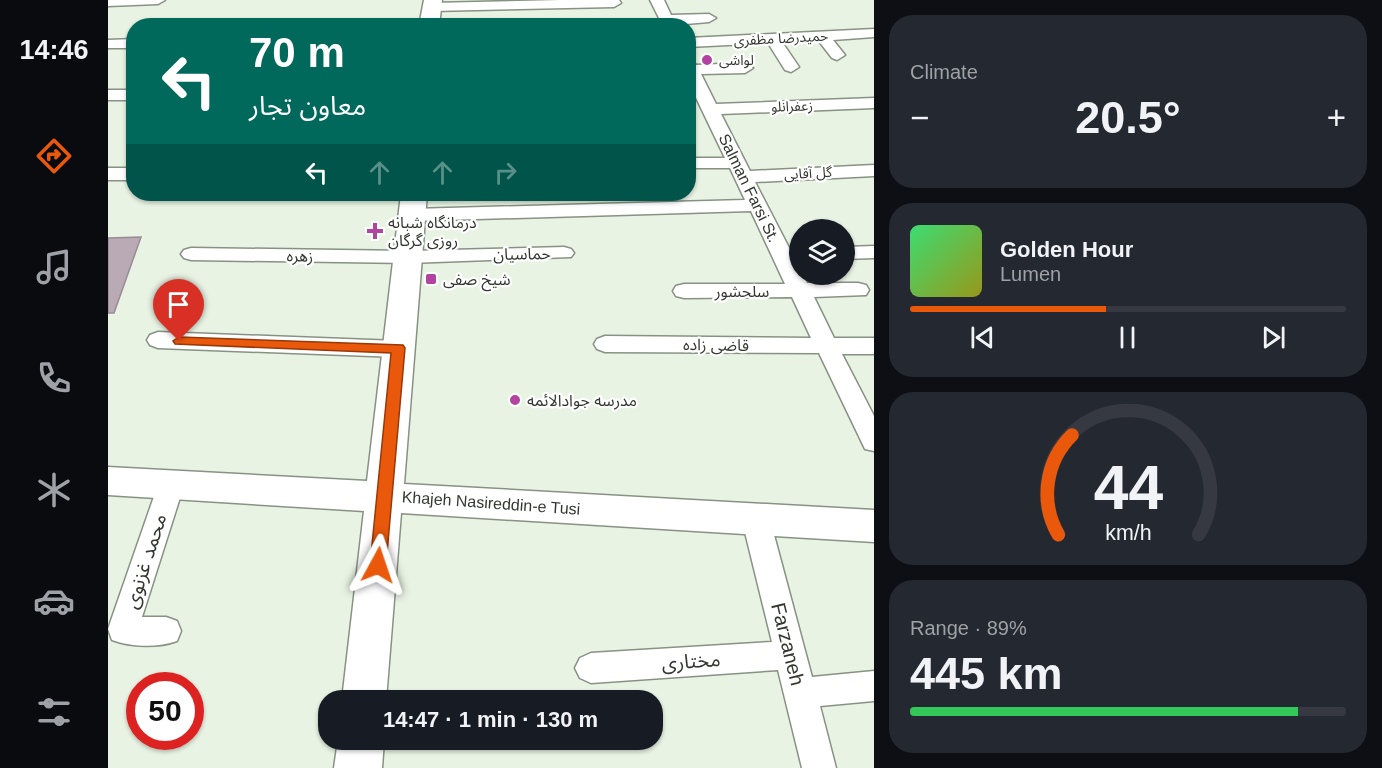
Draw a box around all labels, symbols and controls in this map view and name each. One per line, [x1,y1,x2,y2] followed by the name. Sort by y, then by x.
[733,28,829,49] street label: حمیدرضا مظفری
[249,29,345,76] text: 70 m
[19,35,89,65] text: 14:46
[150,42,228,120] icon: left
[719,52,754,69] place label: لواشی
[700,53,714,67] marker: لواشی
[910,61,978,83] text: Climate
[249,91,366,121] text: معاون تجار
[1075,92,1181,143] text: 20.5°
[771,97,813,116] street label: زعفرانلو
[910,99,929,136] text: −
[1327,99,1346,136] text: +
[715,131,783,245] street label: Salman Farsi St.
[33,135,75,177] icon: directions
[300,156,333,189] icon: left
[363,156,396,189] icon: ahead
[426,156,459,189] icon: ahead
[489,156,522,189] icon: right
[784,164,833,183] street label: گل آقایی
[388,214,477,250] place label: درمانگاه شبانه روزی گرگان
[789,219,855,285] map controls
[789,219,855,285] button: layers
[366,222,384,240] marker: درمانگاه شبانه روزی گرگان
[1000,237,1133,262] text: Golden Hour
[493,245,551,264] street label: حماسیان
[33,246,75,288] icon: music
[287,247,313,266] street label: زهره
[1000,263,1061,285] text: Lumen
[443,271,511,292] place label: شیخ صفی
[424,272,438,286] marker: شیخ صفی
[153,279,204,341] pin
[714,283,769,301] street label: سلحشور
[162,288,195,321] icon: arrive
[966,321,999,354] icon: previous
[1111,321,1144,354] icon: pause
[1257,321,1290,354] icon: next
[683,336,749,355] street label: قاضی زاده
[33,357,75,399] icon: phone
[527,392,637,410] place label: مدرسه جوادالائمه
[508,393,522,407] marker: مدرسه جوادالائمه
[1093,453,1163,522] text: 44
[33,469,75,511] icon: climate
[401,488,581,518] street label: Khajeh Nasireddin-e Tusi
[119,511,172,612] street label: محمد غزنوی
[1105,522,1151,546] text: km/h
[346,533,410,597] position arrow
[33,580,75,622] icon: car
[767,600,809,688] street label: Farzaneh
[910,617,1027,639] text: Range · 89%
[661,648,721,675] street label: مختاری
[910,648,1063,699] text: 445 km
[126,672,204,750] speed limit sign: 50
[33,691,75,733] icon: filters
[383,707,598,732] text: 14:47 · 1 min · 130 m

